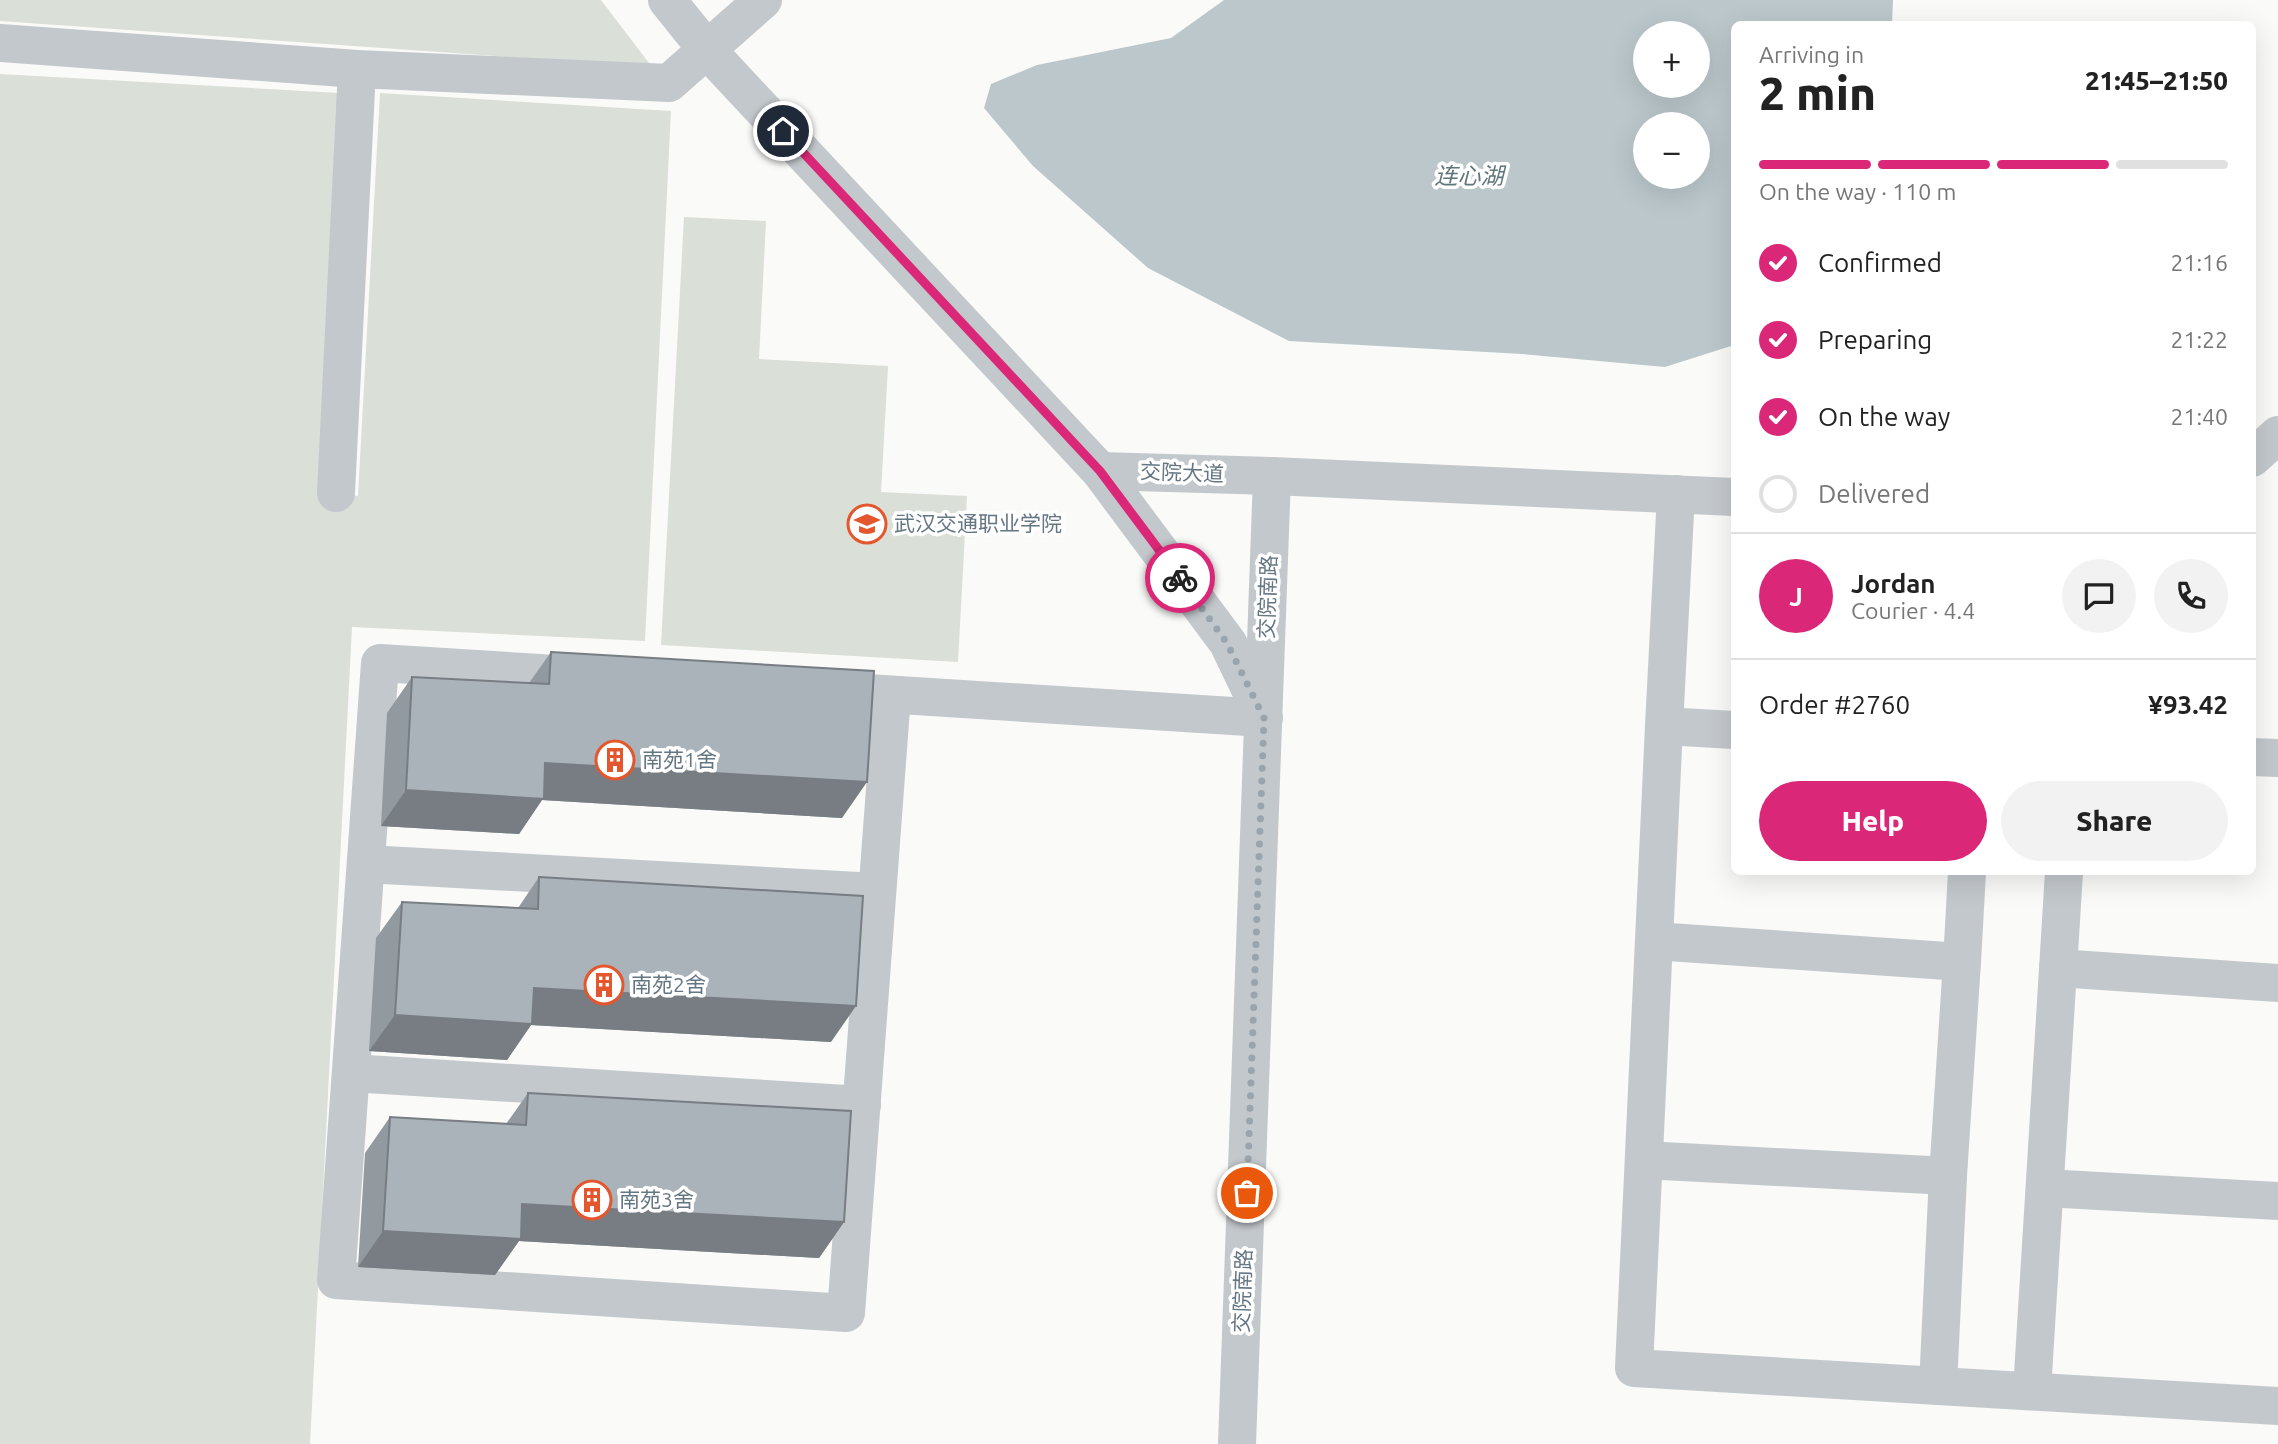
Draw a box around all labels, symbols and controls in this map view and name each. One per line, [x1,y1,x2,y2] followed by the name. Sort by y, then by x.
[1633,21,1710,189] map controls
[1633,21,1710,98] button: +
[1759,42,1864,67] text: Arriving in
[2085,66,2228,95] text: 21:45–21:50
[1759,67,1876,119] text: 2 min
[753,101,813,161] pin
[764,112,802,150] icon: home
[1633,112,1710,189] button: −
[1435,163,1507,188] water label: 连心湖
[1759,179,1956,204] text: On the way · 110 m
[1759,244,1797,282] icon: check
[1818,248,1942,277] text: Confirmed
[2170,250,2228,275] text: 21:16
[1759,321,1797,359] icon: check
[1818,325,1932,354] text: Preparing
[2170,327,2228,352] text: 21:22
[1759,398,1797,436] icon: check
[1818,402,1950,431] text: On the way
[2170,404,2228,429] text: 21:40
[1140,459,1224,485] street label: 交院大道
[1818,479,1930,508] text: Delivered
[846,503,888,545] school or university icon: 武汉交通职业学院
[894,511,1062,535] place label: 武汉交通职业学院
[1145,543,1215,613] courier
[1254,555,1280,639] street label: 交院南路
[1161,559,1199,597] icon: bike
[2062,559,2136,633] button: chat
[2154,559,2228,633] button: phone
[1851,569,1936,598] text: Jordan
[1789,582,1803,611] text: J
[1851,598,1975,623] text: Courier · 4.4
[1759,690,1910,719] text: Order #2760
[2148,690,2228,719] text: ¥93.42
[594,739,636,781] building icon: 南苑1舍
[642,747,717,771] place label: 南苑1舍
[1759,781,1987,861] button: Help
[2001,781,2228,861] button: Share
[583,964,625,1006] building icon: 南苑2舍
[631,972,706,996] place label: 南苑2舍
[1217,1163,1277,1223] pin
[1228,1174,1266,1212] icon: bag
[571,1179,613,1221] building icon: 南苑3舍
[619,1187,694,1211] place label: 南苑3舍
[1229,1249,1255,1333] street label: 交院南路

